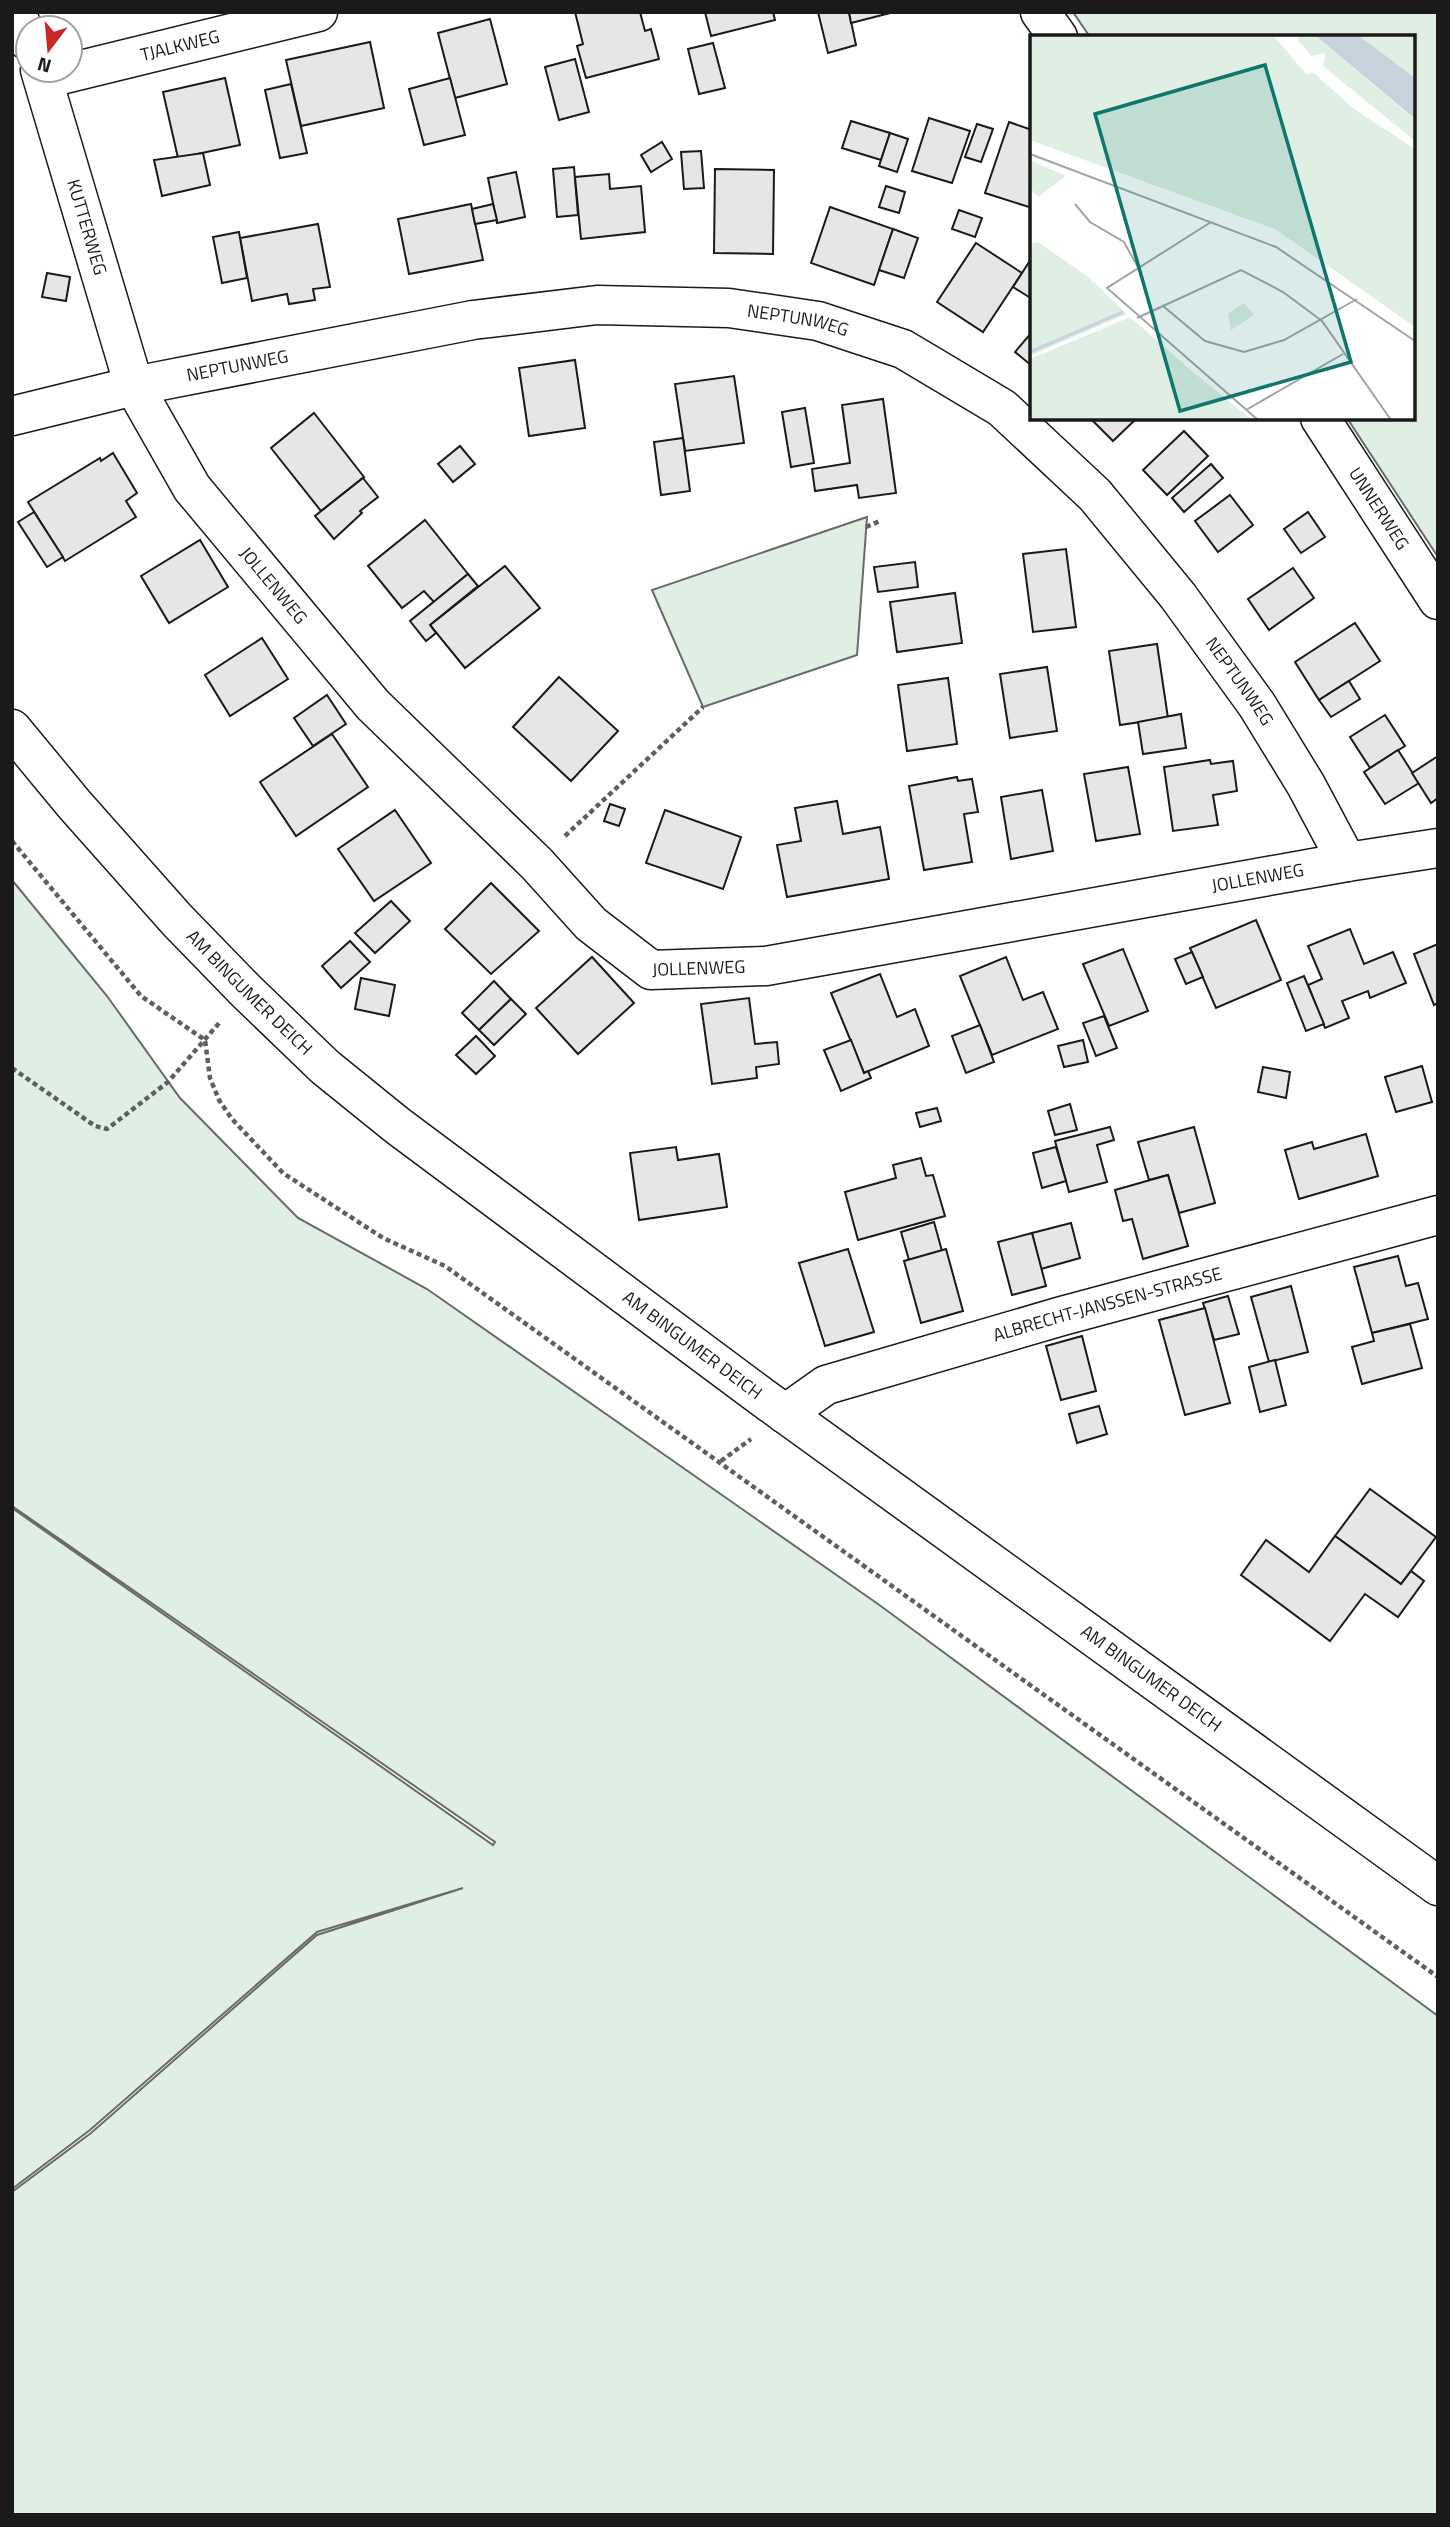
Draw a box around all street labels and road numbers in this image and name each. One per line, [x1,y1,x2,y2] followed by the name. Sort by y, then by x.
[137,23,222,68] street label: TJALKWEG
[60,176,114,278] street label: KUTTERWEG
[746,297,852,343] street label: NEPTUNWEG
[184,342,290,388] street label: NEPTUNWEG
[1342,462,1416,555] street label: UNNERWEG
[233,541,314,630] street label: JOLLENWEG
[1199,631,1281,731] street label: NEPTUNWEG
[1209,856,1306,899] street label: JOLLENWEG
[180,923,319,1061] street label: AM BINGUMER DEICH
[651,953,746,983] street label: JOLLENWEG
[990,1260,1225,1349] street label: ALBRECHT-JANSSEN-STRASSE
[617,1284,768,1406] street label: AM BINGUMER DEICH
[1075,1618,1228,1738] street label: AM BINGUMER DEICH

